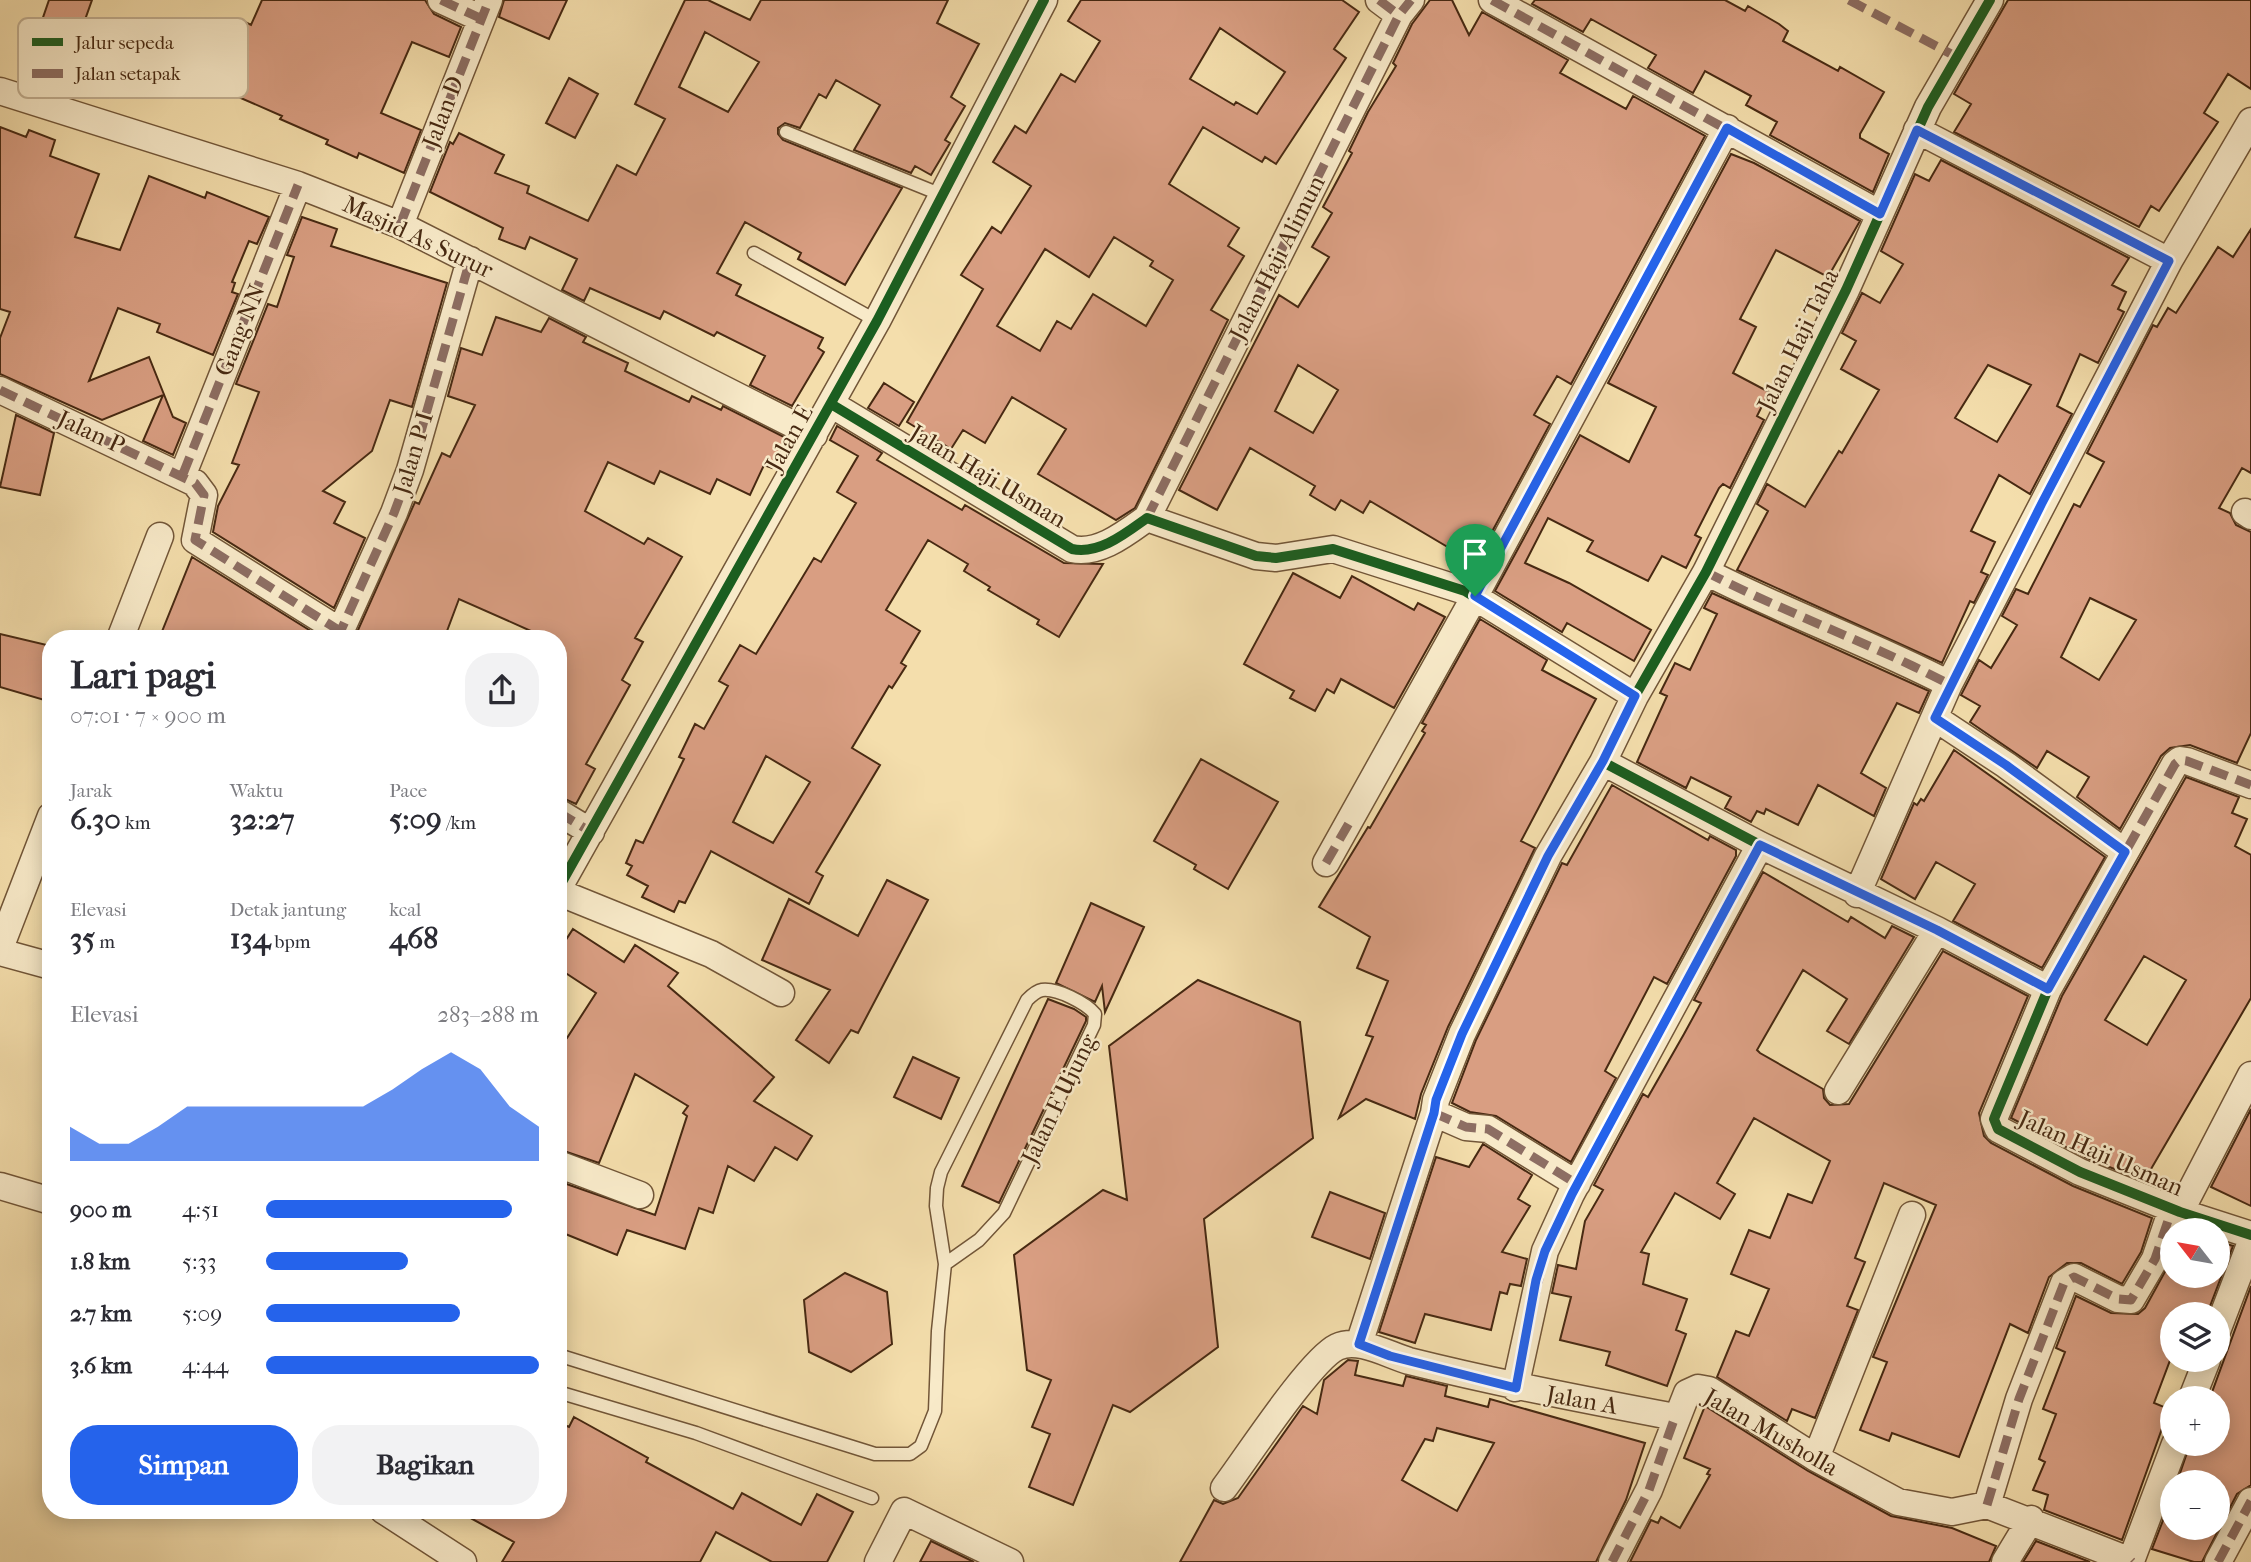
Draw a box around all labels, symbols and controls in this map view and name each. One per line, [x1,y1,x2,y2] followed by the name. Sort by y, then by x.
[18,18,248,98] legend
[73,32,174,54] text: Jalur sepeda
[73,63,181,85] text: Jalan setapak
[416,72,469,154] street label: Jalan D
[1222,171,1331,347] street label: Jalan Haji Alimun
[338,190,498,284] street label: Masjid As Surur
[1751,264,1845,417] street label: Jalan Haji Taha
[209,280,271,380] street label: Gang NN
[759,400,818,478] street label: Jalan E
[51,403,129,460] street label: Jalan P
[387,408,439,500] street label: Jalan P I
[903,417,1071,534] street label: Jalan Haji Usman
[1445,524,1505,596] pin
[1456,535,1494,573] icon: arrive
[70,653,216,698] text: Lari pagi
[465,653,539,727] button: share
[70,702,226,729] text: 07:01 · 7 × 900 m
[70,780,112,802] text: Jarak
[230,780,283,802] text: Waktu
[389,780,427,802] text: Pace
[70,802,121,837] text: 6.30
[230,802,295,837] text: 32:27
[389,802,442,837] text: 5:09
[121,812,151,834] text: km
[442,812,476,834] text: /km
[70,899,127,921] text: Elevasi
[230,899,346,921] text: Detak jantung
[389,899,421,921] text: kcal
[70,921,95,956] text: 35
[230,921,270,956] text: 134
[389,921,438,956] text: 468
[95,931,115,953] text: m
[270,931,310,953] text: bpm
[70,1001,139,1028] text: Elevasi
[437,1001,539,1028] text: 283–288 m
[1015,1028,1103,1170] street label: Jalan E Ujung
[2012,1103,2188,1202] street label: Jalan Haji Usman
[70,1196,132,1223] text: 900 m
[182,1196,219,1223] text: 4:51
[2160,1218,2230,1288] north arrow
[2160,1218,2230,1540] map controls
[70,1248,130,1275] text: 1.8 km
[182,1248,216,1275] text: 5:33
[70,1300,132,1327] text: 2.7 km
[182,1300,222,1327] text: 5:09
[2160,1302,2230,1372] button: layers
[70,1352,132,1379] text: 3.6 km
[182,1352,228,1379] text: 4:44
[1542,1380,1620,1420] street label: Jalan A
[1697,1381,1844,1482] street label: Jalan Musholla
[2160,1386,2230,1456] button: +
[70,1425,298,1505] button: Simpan
[312,1425,539,1505] button: Bagikan
[2160,1470,2230,1540] button: −

